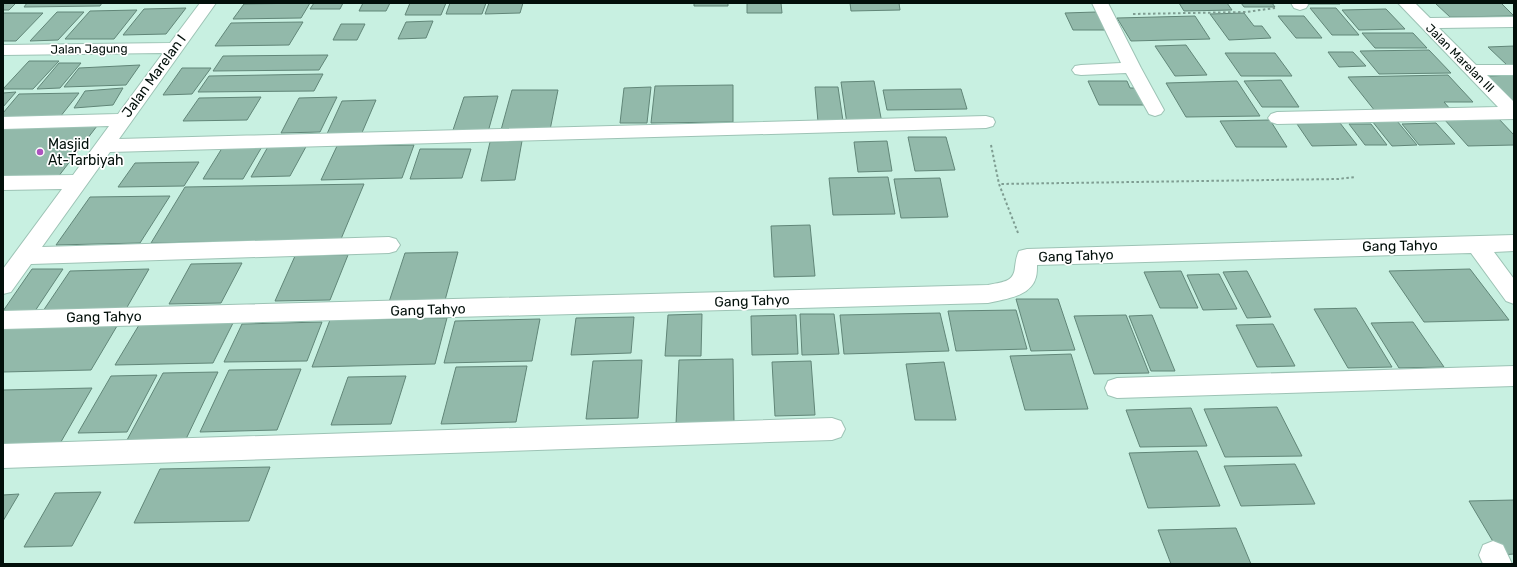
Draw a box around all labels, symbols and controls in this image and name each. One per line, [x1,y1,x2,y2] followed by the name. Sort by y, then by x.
[1423,21,1497,95] street label: Jalan Marelan III
[118,31,190,121] street label: Jalan Marelan I
[50,41,128,57] street label: Jalan Jagung
[48,136,124,169] place label: Masjid At-Tarbiyah
[35,147,45,157] marker: Masjid At-Tarbiyah
[1362,237,1438,255] street label: Gang Tahyo
[1038,246,1114,266] street label: Gang Tahyo
[714,291,790,311] street label: Gang Tahyo
[390,300,466,320] street label: Gang Tahyo
[66,308,142,326] street label: Gang Tahyo

